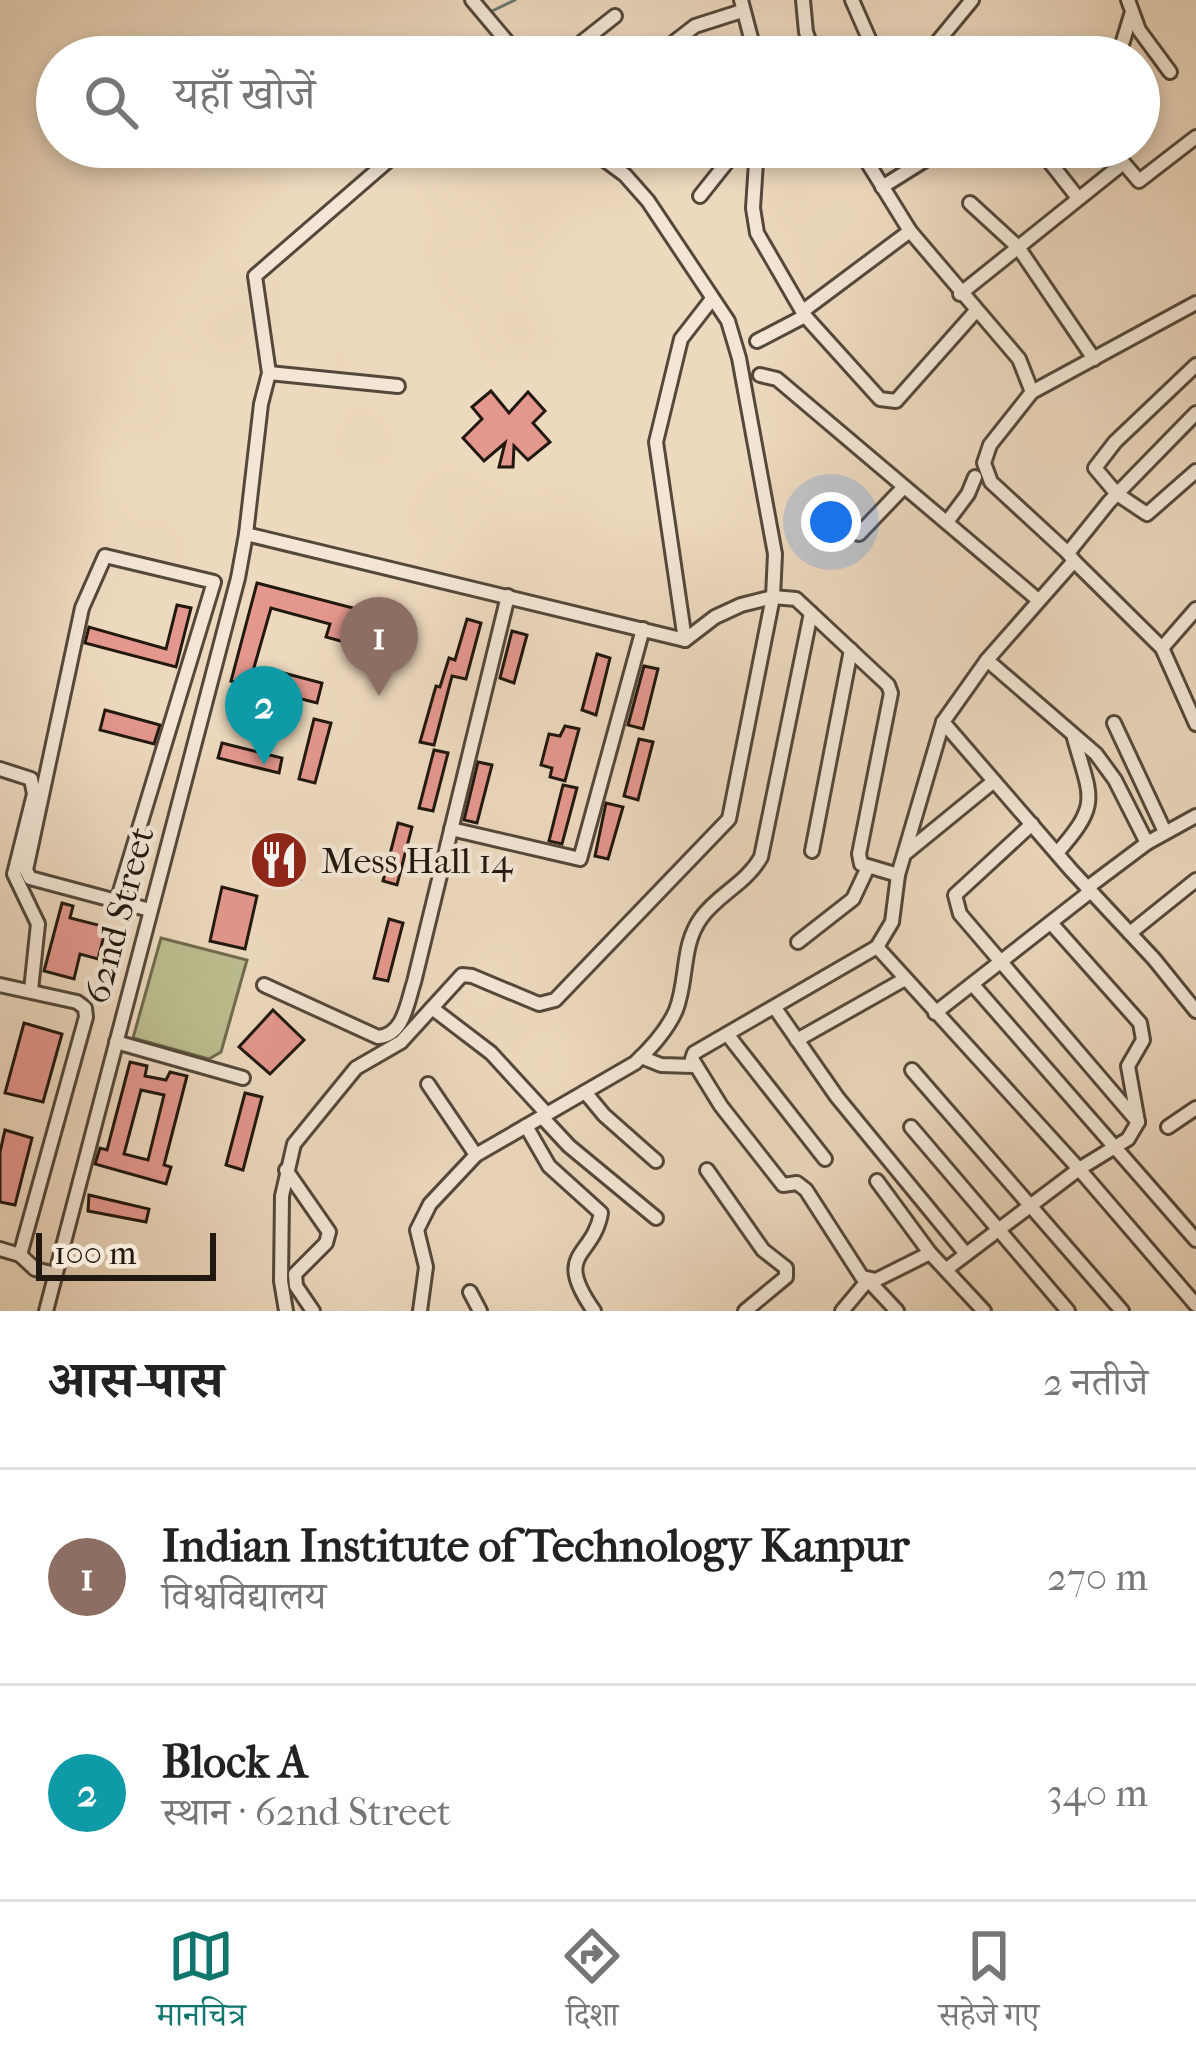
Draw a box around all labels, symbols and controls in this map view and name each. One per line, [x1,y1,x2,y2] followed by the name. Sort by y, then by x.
[36,36,1160,168] search box
[174,68,315,121] text: यहाँ खोजें
[78,69,144,135] icon: search
[801,492,861,552] your location
[340,597,418,696] pin: 1
[225,666,303,765] pin: 2
[75,822,163,1008] street label: 62nd Street
[248,829,310,891] restaurant icon: Mess Hall 14
[321,840,513,882] place label: Mess Hall 14
[36,1227,216,1280] scale bar
[54,1234,137,1273] text: 100 m
[48,1350,223,1410] text: आस-पास
[1043,1359,1148,1405] text: 2 नतीजे
[162,1520,909,1573] text: Indian Institute of Technology Kanpur
[80,1554,94,1600] text: 1
[1047,1554,1148,1600] text: 270 m
[162,1573,326,1619] text: विश्वविद्यालय
[162,1736,308,1789] text: Block A
[77,1770,97,1816] text: 2
[1047,1770,1148,1816] text: 340 m
[162,1789,451,1835] text: स्थान · 62nd Street
[157,1923,246,2047] tab: मानचित्र
[559,1923,625,2047] tab: दिशा
[938,1923,1039,2047] tab: सहेजे गए

